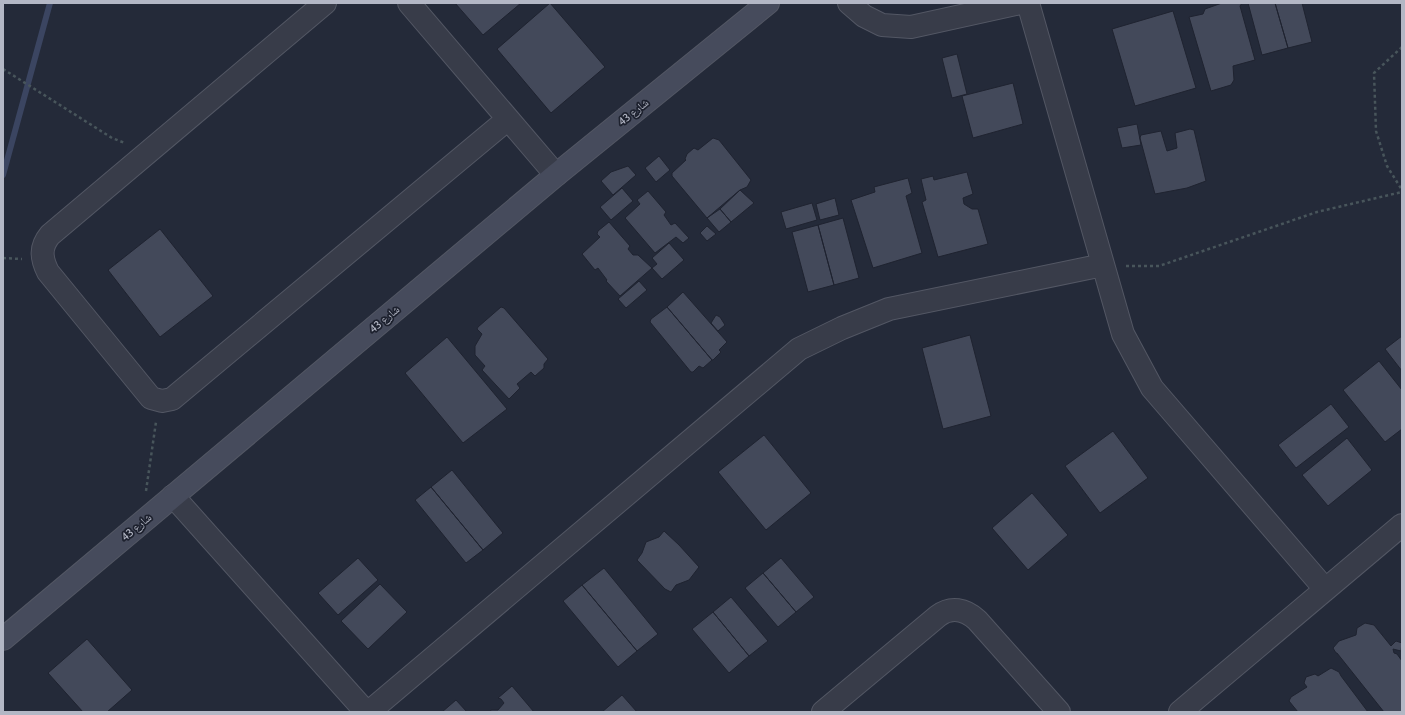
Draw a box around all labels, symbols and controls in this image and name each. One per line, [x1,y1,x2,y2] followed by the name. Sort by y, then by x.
[615,95,651,129] street label: شارع 43
[366,302,402,336] street label: شارع 43
[118,510,154,544] street label: شارع 43

